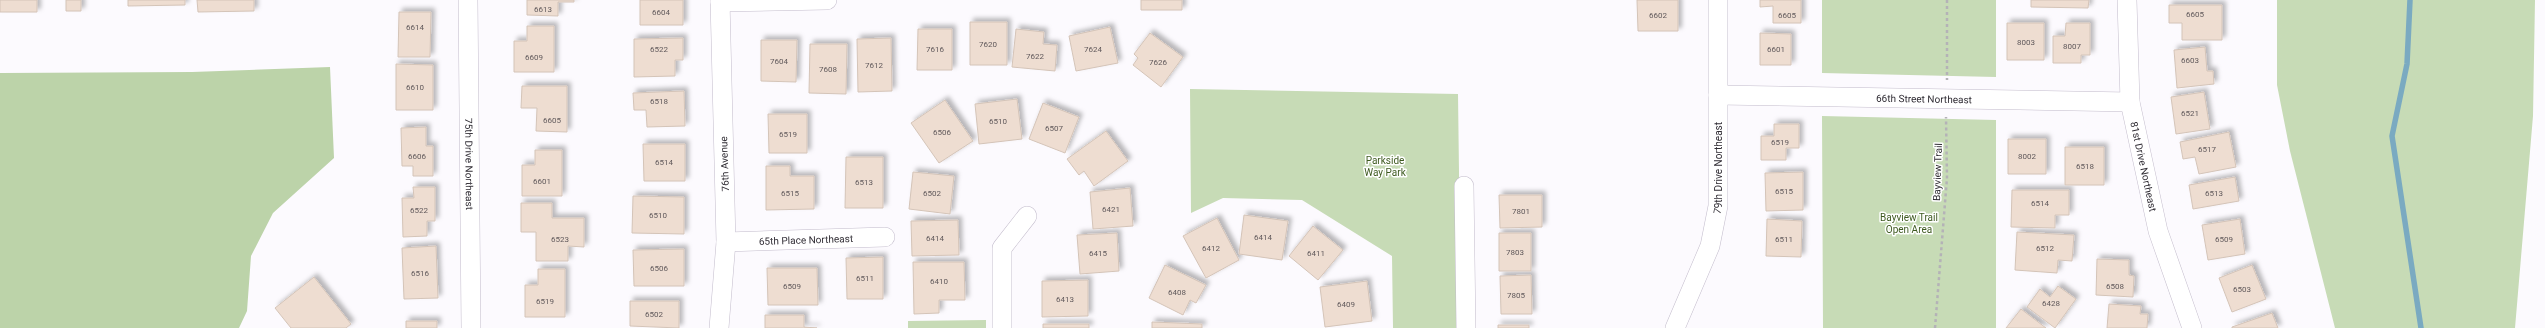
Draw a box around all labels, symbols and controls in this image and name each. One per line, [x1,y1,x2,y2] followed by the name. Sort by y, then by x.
[534,5,552,14] house number: 6613
[652,8,670,17] house number: 6604
[2186,10,2204,19] house number: 6605
[1649,11,1667,20] house number: 6602
[1778,11,1796,20] house number: 6605
[406,23,424,32] house number: 6614
[2017,38,2035,47] house number: 8003
[979,40,997,49] house number: 7620
[2063,42,2081,51] house number: 8007
[650,45,668,54] house number: 6522
[926,45,944,54] house number: 7616
[1084,45,1102,54] house number: 7624
[1767,45,1785,54] house number: 6601
[1026,52,1044,61] house number: 7622
[525,53,543,62] house number: 6609
[2181,56,2199,65] house number: 6603
[770,57,788,66] house number: 7604
[1149,58,1167,67] house number: 7626
[865,61,883,70] house number: 7612
[819,65,837,74] house number: 7608
[406,83,424,92] house number: 6610
[1876,93,1972,105] street label: 66th Street Northeast
[650,97,668,106] house number: 6518
[2181,109,2199,118] house number: 6521
[543,116,561,125] house number: 6605
[989,117,1007,126] house number: 6510
[463,118,475,210] street label: 75th Drive Northeast
[2128,121,2159,213] street label: 81st Drive Northeast
[1712,122,1724,215] street label: 79th Drive Northeast
[1045,124,1063,133] house number: 6507
[933,128,951,137] house number: 6506
[779,130,797,139] house number: 6519
[718,136,731,192] street label: 76th Avenue
[1771,138,1789,147] house number: 6519
[1931,143,1944,201] street label: Bayview Trail
[2198,145,2216,154] house number: 6517
[408,152,426,161] house number: 6606
[2018,152,2036,161] house number: 8002
[1364,155,1407,178] park label: Parkside Way Park
[655,158,673,167] house number: 6514
[2076,162,2094,171] house number: 6518
[533,177,551,186] house number: 6601
[855,178,873,187] house number: 6513
[1775,187,1793,196] house number: 6515
[781,189,799,198] house number: 6515
[923,189,941,198] house number: 6502
[2205,189,2223,198] house number: 6513
[2031,199,2049,208] house number: 6514
[1102,205,1120,214] house number: 6421
[410,206,428,215] house number: 6522
[1512,207,1530,216] house number: 7801
[649,211,667,220] house number: 6510
[1880,212,1938,235] park label: Bayview Trail Open Area
[759,233,853,247] street label: 65th Place Northeast
[1254,233,1272,242] house number: 6414
[926,234,944,243] house number: 6414
[551,235,569,244] house number: 6523
[1775,235,1793,244] house number: 6511
[2215,235,2233,244] house number: 6509
[1202,244,1220,253] house number: 6412
[2036,244,2054,253] house number: 6512
[1506,248,1524,257] house number: 7803
[1089,249,1107,258] house number: 6415
[1307,249,1325,258] house number: 6411
[650,264,668,273] house number: 6506
[411,269,429,278] house number: 6516
[856,274,874,283] house number: 6511
[930,277,948,286] house number: 6410
[783,282,801,291] house number: 6509
[2106,282,2124,291] house number: 6508
[2233,285,2251,294] house number: 6503
[1168,288,1186,297] house number: 6408
[1507,291,1525,300] house number: 7805
[1056,295,1074,304] house number: 6413
[536,297,554,306] house number: 6519
[2042,299,2060,308] house number: 6428
[1337,300,1355,309] house number: 6409
[645,310,663,319] house number: 6502

